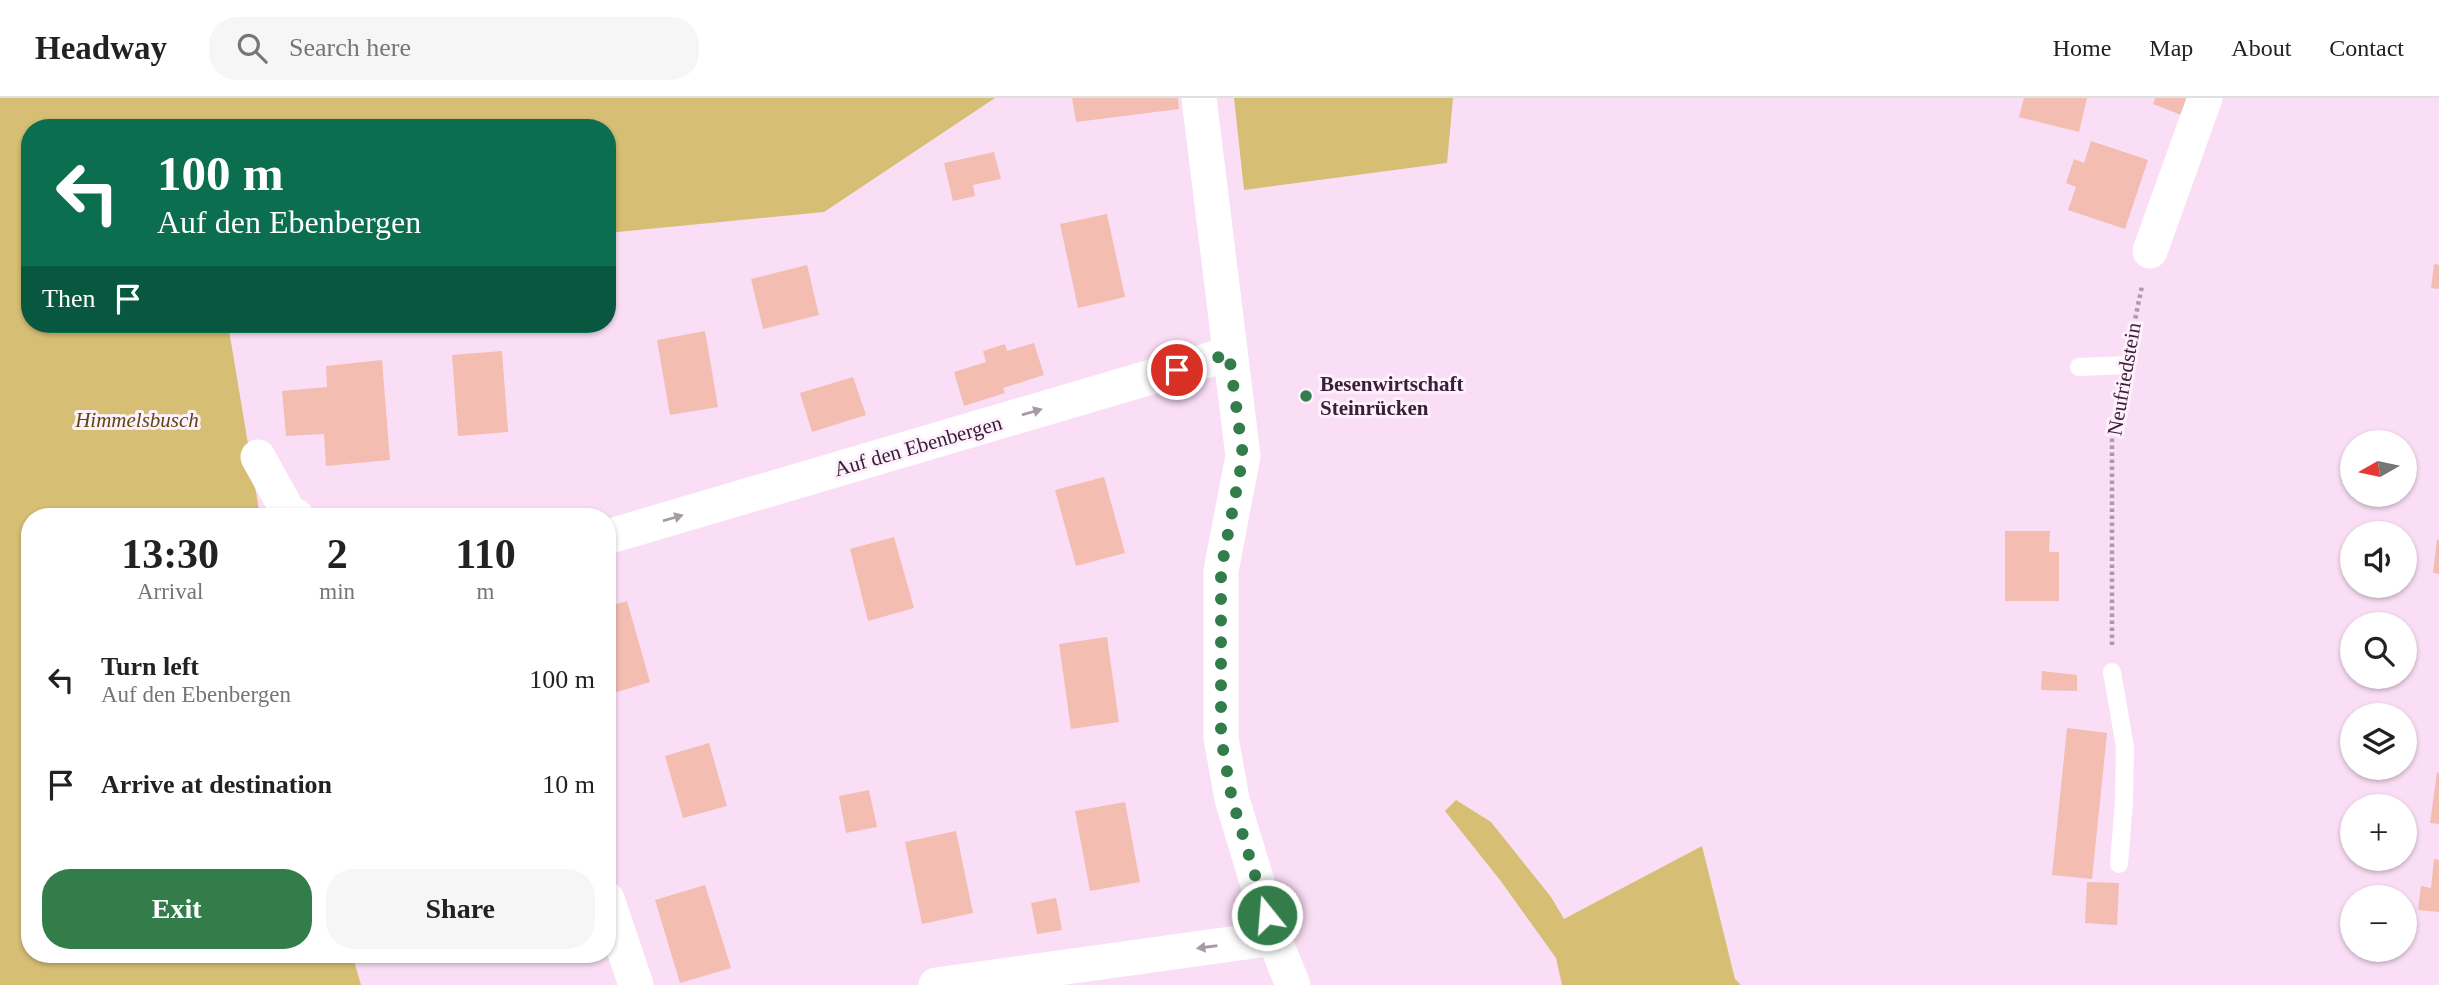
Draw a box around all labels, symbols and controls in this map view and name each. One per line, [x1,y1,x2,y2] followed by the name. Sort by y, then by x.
[209,17,699,80] search box
[233,29,271,67] icon: search
[35,30,167,66] text: Headway
[289,33,411,62] text: Search here
[2053,35,2111,61] text: Home
[2149,35,2193,61] text: Map
[2231,35,2291,61] text: About
[2329,35,2404,61] text: Contact
[157,146,284,201] text: 100 m
[42,147,133,238] icon: left
[157,204,421,240] text: Auf den Ebenbergen
[109,280,147,318] icon: arrive
[42,284,95,313] text: Then
[2102,320,2146,437] street label: Neufriedstein
[1147,340,1207,400] pin
[1158,351,1196,389] icon: arrive
[1320,372,1463,420] place label: Besenwirtschaft Steinrücken
[1298,388,1314,404] marker: Besenwirtschaft Steinrücken
[1022,407,1043,417] one-way arrow
[74,408,199,432] park label: Himmelsbusch
[831,410,1005,481] street label: Auf den Ebenbergen
[2340,430,2417,508] north arrow
[2340,430,2417,962] map controls
[662,512,683,522] one-way arrow
[2340,521,2417,598] button: sound
[121,531,219,577] text: 13:30
[327,531,348,577] text: 2
[455,531,516,577] text: 110
[137,579,203,604] text: Arrival
[319,579,355,604] text: min
[477,579,494,604] text: m
[2340,612,2417,689] button: search
[101,652,199,681] text: Turn left
[42,661,80,699] icon: left
[529,665,595,694] text: 100 m
[101,682,291,707] text: Auf den Ebenbergen
[2340,703,2417,780] button: layers
[42,766,80,804] icon: arrive
[101,770,332,799] text: Arrive at destination
[542,770,595,799] text: 10 m
[2340,794,2417,871] button: +
[42,869,312,949] button: Exit
[326,869,595,949] button: Share
[1230,878,1304,952] position arrow
[2340,885,2417,962] button: −
[1196,942,1218,953] one-way arrow

